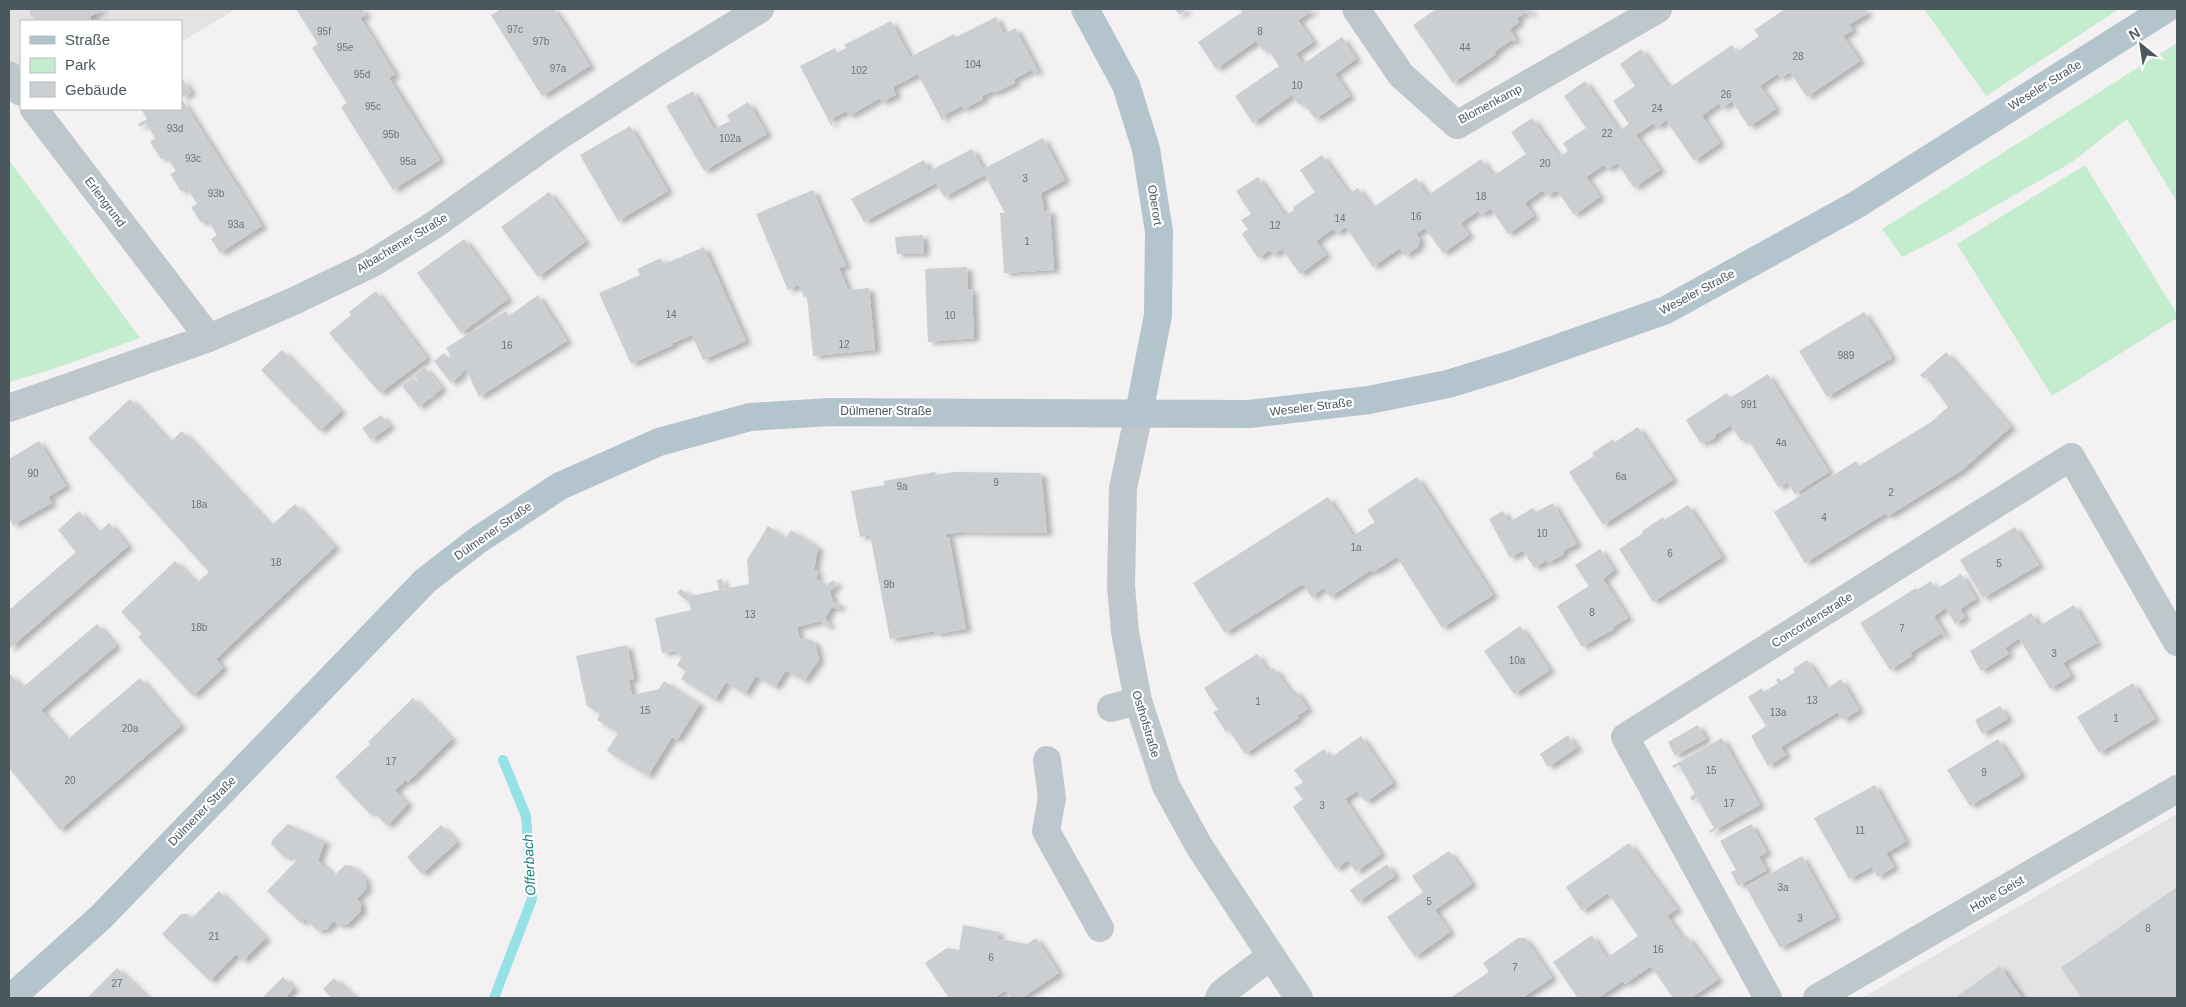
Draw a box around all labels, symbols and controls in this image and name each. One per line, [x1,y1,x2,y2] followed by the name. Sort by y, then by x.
[20,20,182,110] legend
[2116,20,2166,70] north arrow
[507,24,523,35] house number: 97c
[2126,24,2143,43] text: N
[317,26,331,37] house number: 95f
[1257,26,1263,37] house number: 8
[65,31,110,48] text: Straße
[533,36,550,47] house number: 97b
[337,42,354,53] house number: 95e
[1459,42,1471,53] house number: 44
[1792,51,1804,62] house number: 28
[65,56,96,73] text: Park
[2006,57,2084,113] street label: Weseler Straße
[965,59,982,70] house number: 104
[550,63,567,74] house number: 97a
[851,65,868,76] house number: 102
[354,69,370,80] house number: 95d
[1291,80,1303,91] house number: 10
[65,81,127,98] text: Gebäude
[1456,81,1524,127] street label: Blomenkamp
[1720,89,1732,100] house number: 26
[365,101,381,112] house number: 95c
[1651,103,1663,114] house number: 24
[167,123,183,134] house number: 93d
[1601,128,1613,139] house number: 22
[383,129,400,140] house number: 95b
[719,133,742,144] house number: 102a
[185,153,201,164] house number: 93c
[400,156,417,167] house number: 95a
[1539,158,1551,169] house number: 20
[1022,173,1028,184] house number: 3
[82,174,128,230] street label: Erlengrund
[1145,184,1165,227] street label: Oberort
[208,188,225,199] house number: 93b
[1475,191,1487,202] house number: 18
[354,210,450,276] street label: Albachtener Straße
[1410,211,1422,222] house number: 16
[1334,213,1346,224] house number: 14
[228,219,245,230] house number: 93a
[1269,220,1281,231] house number: 12
[1024,236,1030,247] house number: 1
[1657,266,1737,318] street label: Weseler Straße
[665,309,677,320] house number: 14
[944,310,956,321] house number: 10
[838,339,850,350] house number: 12
[501,340,513,351] house number: 16
[1838,350,1855,361] house number: 989
[1269,395,1353,419] street label: Weseler Straße
[1741,399,1758,410] house number: 991
[840,404,932,418] street label: Dülmener Straße
[1775,437,1787,448] house number: 4a
[27,468,39,479] house number: 90
[1615,471,1627,482] house number: 6a
[993,477,999,488] house number: 9
[896,481,908,492] house number: 9a
[1888,487,1894,498] house number: 2
[191,499,208,510] house number: 18a
[452,499,535,563] street label: Dülmener Straße
[1821,512,1827,523] house number: 4
[1536,528,1548,539] house number: 10
[1350,542,1362,553] house number: 1a
[1667,548,1673,559] house number: 6
[270,557,282,568] house number: 18
[1996,558,2002,569] house number: 5
[883,579,895,590] house number: 9b
[1769,589,1855,651] street label: Concordenstraße
[1589,607,1595,618] house number: 8
[744,609,756,620] house number: 13
[191,622,208,633] house number: 18b
[1899,623,1905,634] house number: 7
[2051,648,2057,659] house number: 3
[1509,655,1526,666] house number: 10a
[1129,689,1163,760] street label: Osthofstraße
[1806,695,1818,706] house number: 13
[1255,696,1261,707] house number: 1
[639,705,651,716] house number: 15
[1770,707,1787,718] house number: 13a
[2113,713,2119,724] house number: 1
[122,723,139,734] house number: 20a
[385,756,397,767] house number: 17
[1705,765,1717,776] house number: 15
[1981,767,1987,778] house number: 9
[165,773,239,849] street label: Dülmener Straße
[64,775,76,786] house number: 20
[1723,798,1735,809] house number: 17
[1319,800,1325,811] house number: 3
[1855,825,1866,836] house number: 11
[519,834,539,896] water label: Offerbach
[1968,873,2027,915] street label: Hohe Geist
[1777,882,1789,893] house number: 3a
[1426,896,1432,907] house number: 5
[1797,913,1803,924] house number: 3
[2145,923,2151,934] house number: 8
[208,931,220,942] house number: 21
[1652,944,1664,955] house number: 16
[988,952,994,963] house number: 6
[1512,962,1518,973] house number: 7
[111,978,123,989] house number: 27

